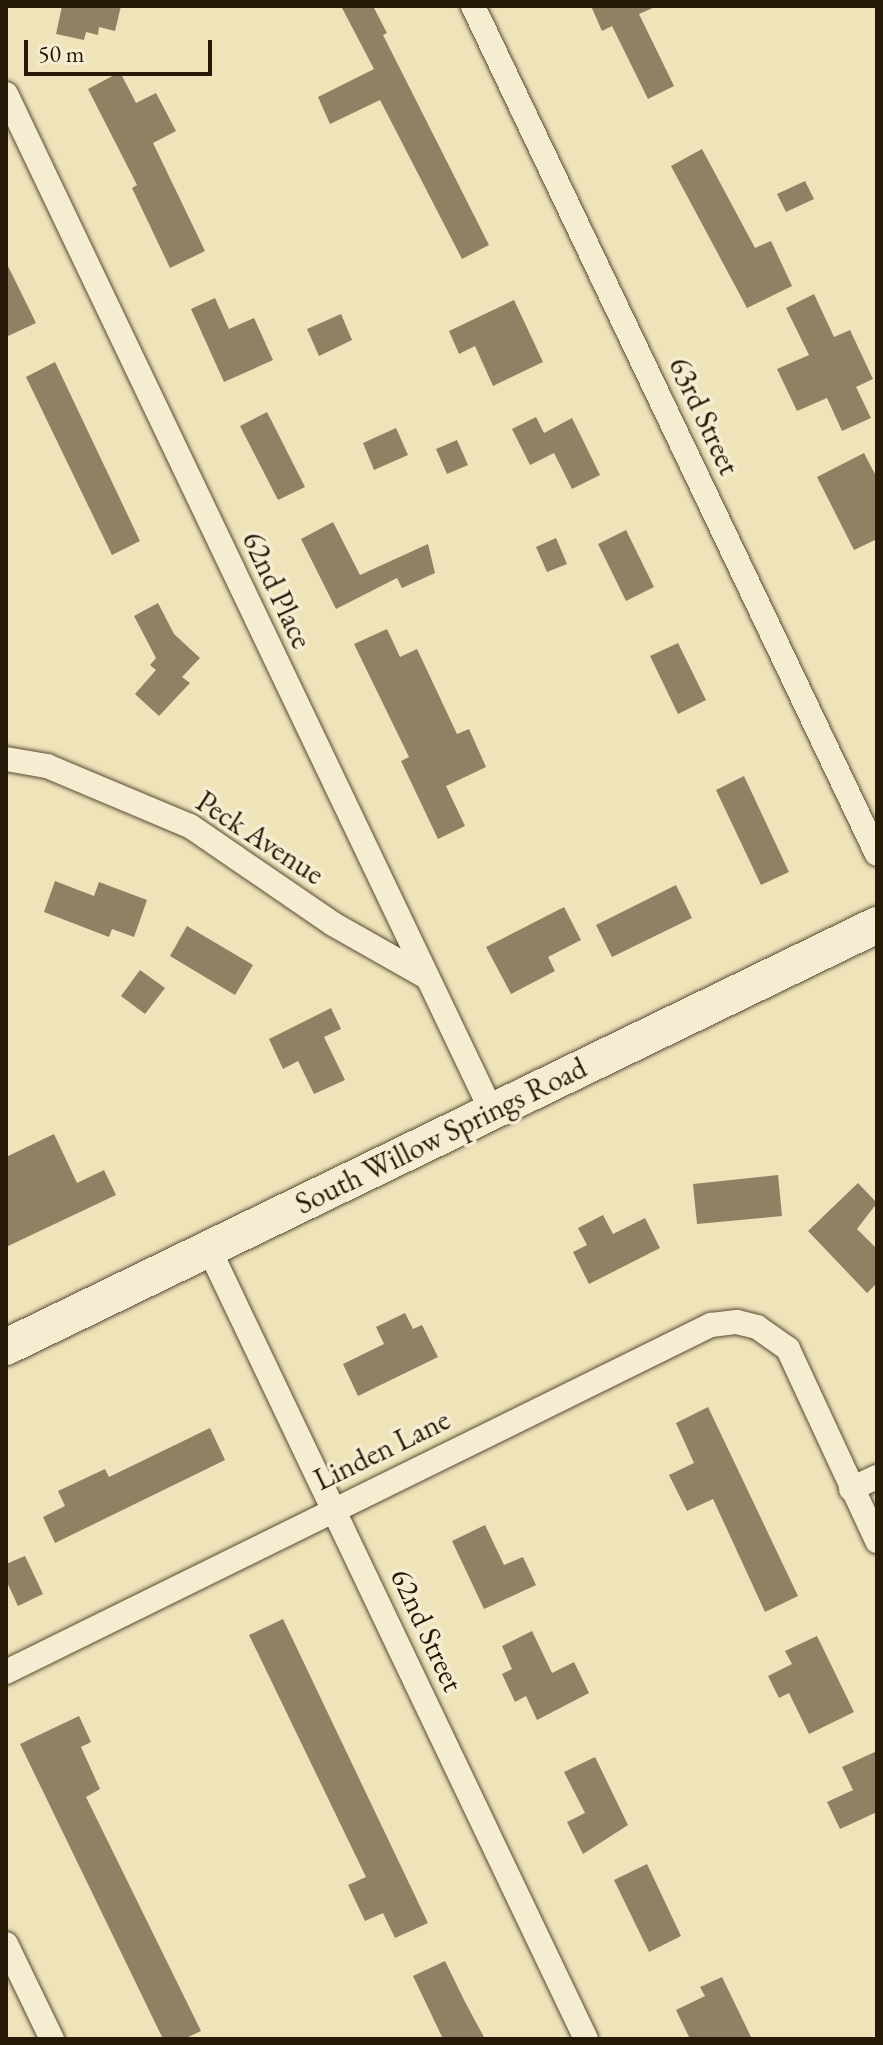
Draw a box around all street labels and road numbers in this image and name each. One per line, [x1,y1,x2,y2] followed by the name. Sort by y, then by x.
[661,351,747,481] street label: 63rd Street
[234,526,320,654] street label: 62nd Place
[189,783,331,893] street label: Peck Avenue
[290,1050,592,1222] street label: South Willow Springs Road
[308,1402,456,1498] street label: Linden Lane
[383,1563,471,1697] street label: 62nd Street

